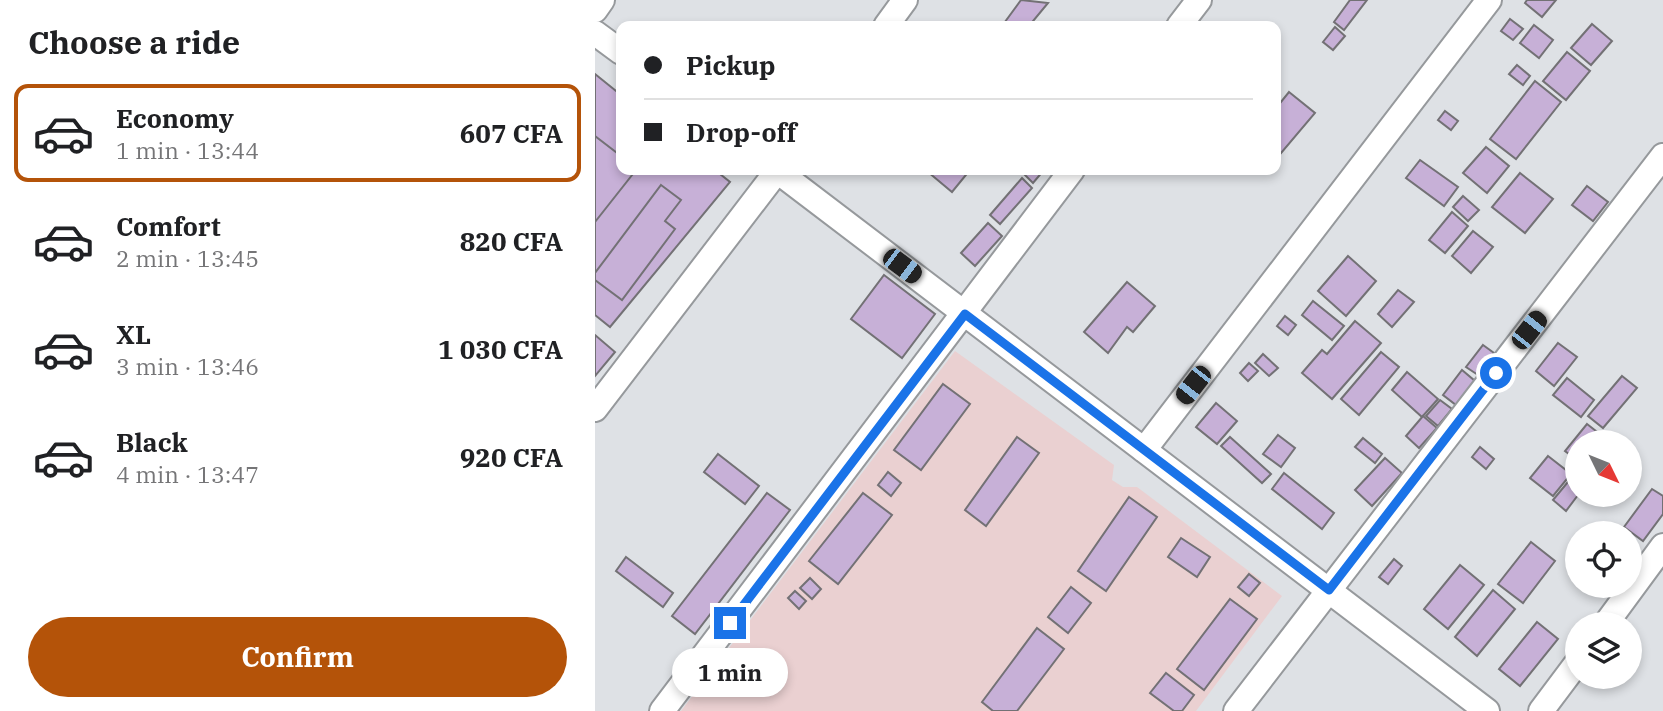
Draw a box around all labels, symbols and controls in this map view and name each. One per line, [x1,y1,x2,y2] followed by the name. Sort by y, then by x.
[28,21,240,63] text: Choose a ride
[686,48,776,82] text: Pickup
[116,101,234,135] text: Economy
[32,102,95,165] icon: car
[686,115,797,149] text: Drop-off
[460,116,563,150] text: 607 CFA
[116,135,259,165] text: 1 min · 13:44
[116,209,221,243] text: Comfort
[32,210,95,273] icon: car
[460,224,563,258] text: 820 CFA
[116,243,259,273] text: 2 min · 13:45
[879,245,926,287] car
[1508,307,1551,353] car
[116,317,151,351] text: XL
[32,318,95,381] icon: car
[438,332,563,366] text: 1 030 CFA
[116,351,259,381] text: 3 min · 13:46
[1480,357,1512,389] route start
[1172,362,1215,408] car
[116,425,188,459] text: Black
[32,426,95,489] icon: car
[1565,430,1641,508] north arrow
[1565,430,1642,689] map controls
[460,440,563,474] text: 920 CFA
[116,459,259,489] text: 4 min · 13:47
[1565,521,1642,598] button: locate
[714,607,746,639] route end
[1565,612,1642,689] button: layers
[28,617,567,697] button: Confirm
[672,648,788,696] callout: 1 min
[698,657,762,687] text: 1 min

